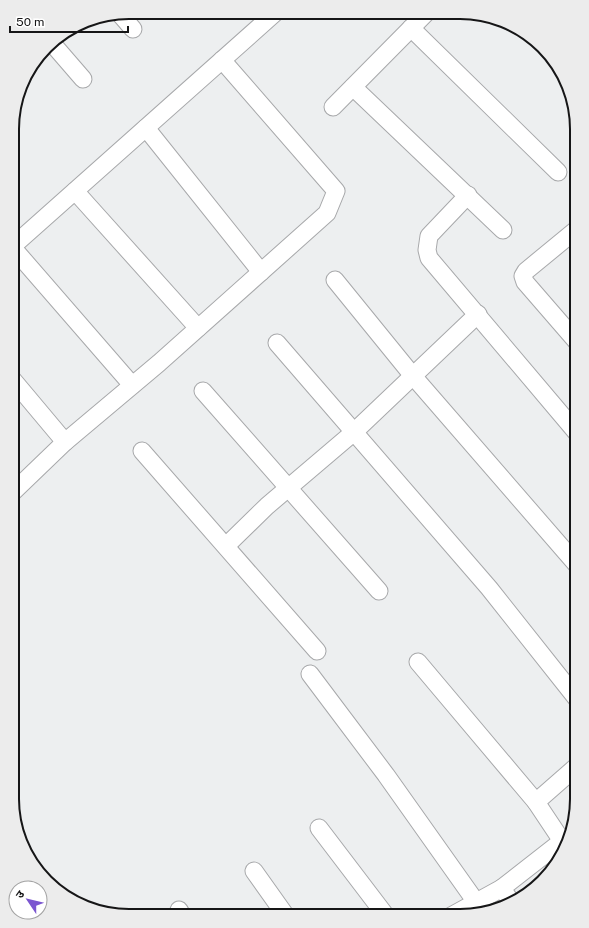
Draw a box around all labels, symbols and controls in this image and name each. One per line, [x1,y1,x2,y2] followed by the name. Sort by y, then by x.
[10,8,128,34] scale bar
[16,15,44,29] text: 50 m
[8,880,48,920] north arrow
[13,888,27,900] text: उ

